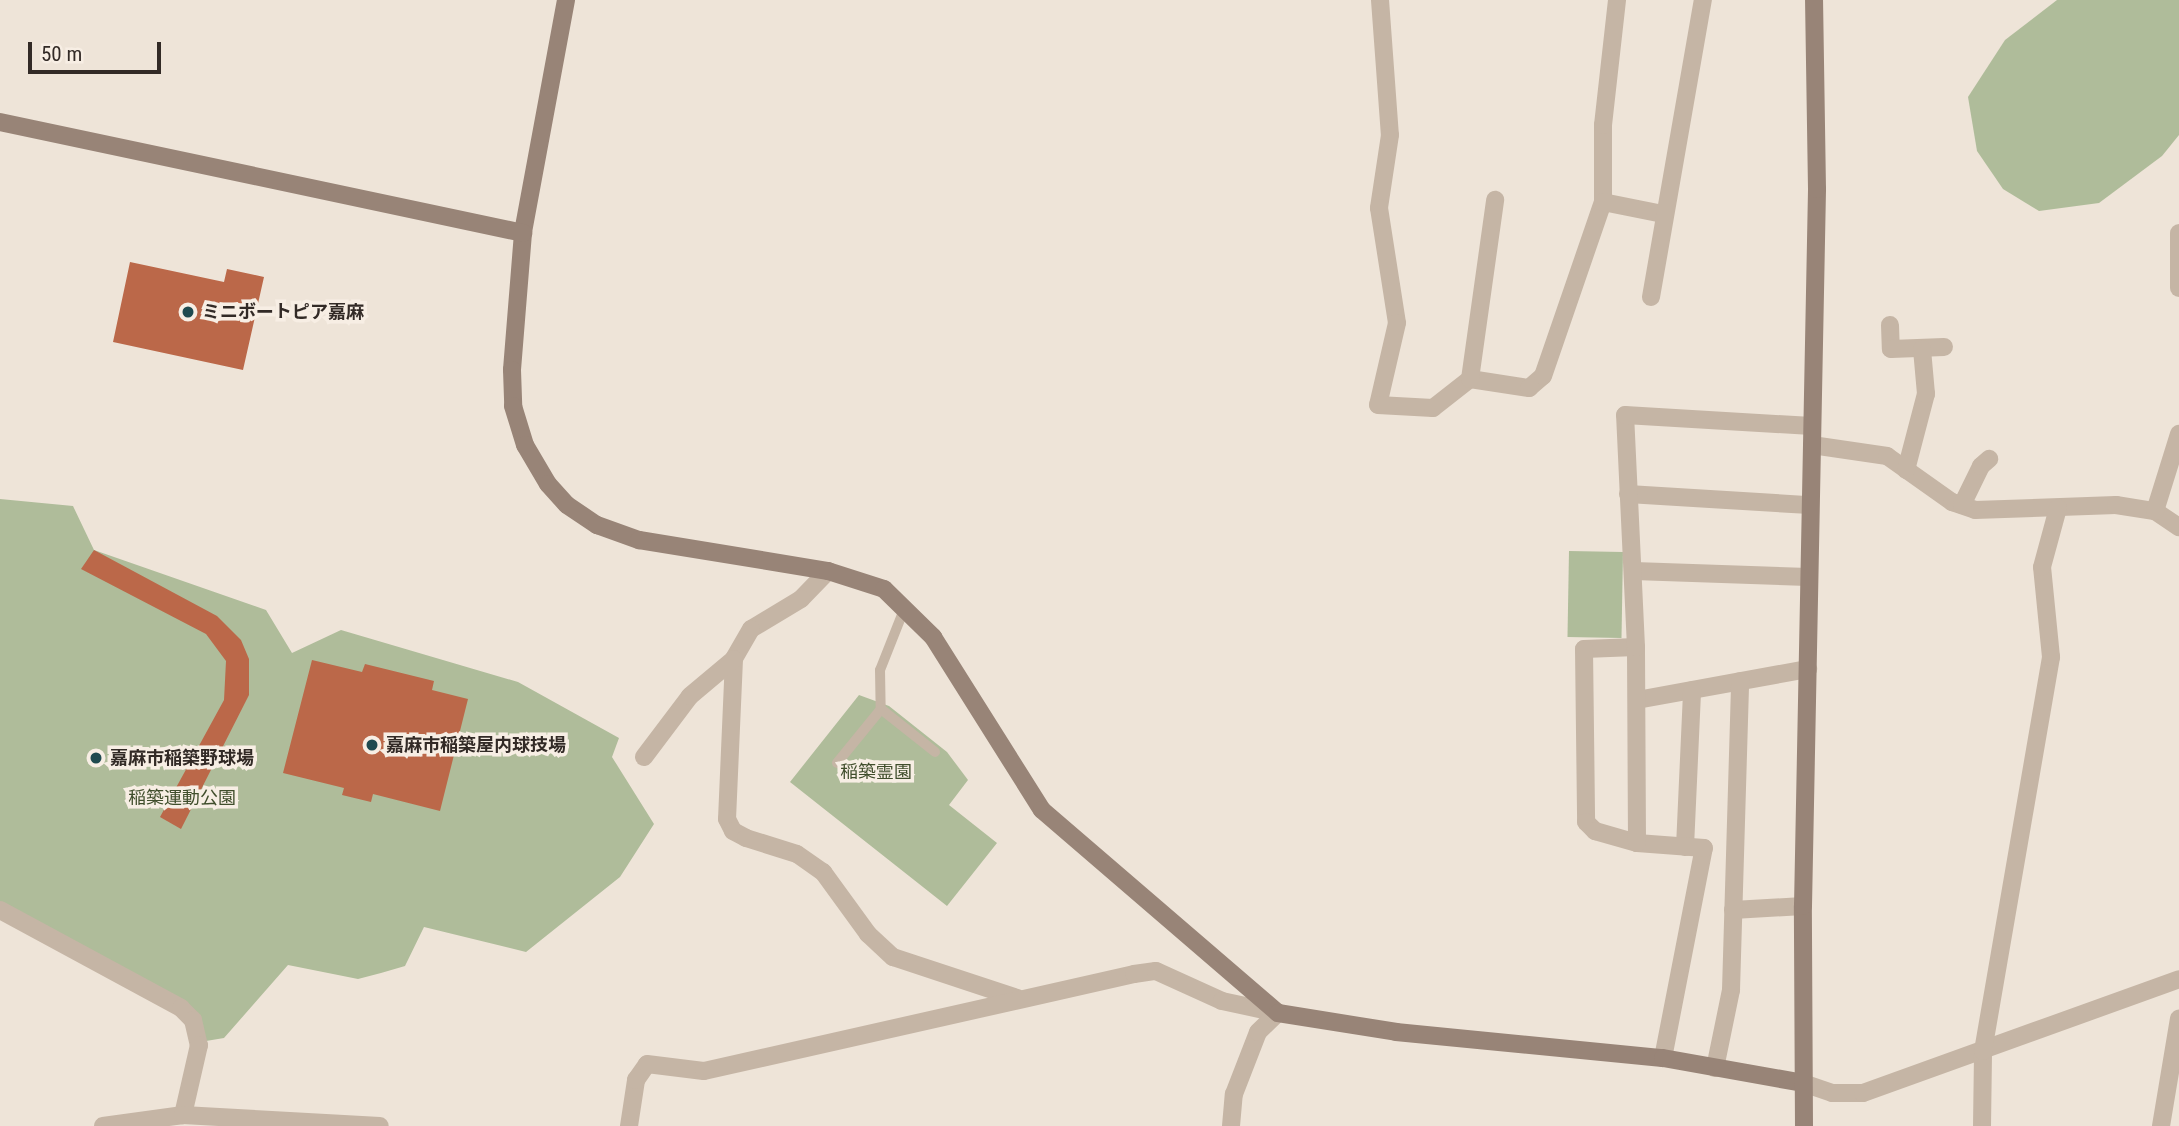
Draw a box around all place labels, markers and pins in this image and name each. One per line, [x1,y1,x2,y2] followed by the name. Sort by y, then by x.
[202,301,364,323] place label: ミニボートピア嘉麻
[180,304,196,320] marker: ミニボートピア嘉麻
[386,734,566,756] place label: 嘉麻市稲築屋内球技場
[364,737,380,753] marker: 嘉麻市稲築屋内球技場
[110,747,254,769] place label: 嘉麻市稲築野球場
[88,750,104,766] marker: 嘉麻市稲築野球場

